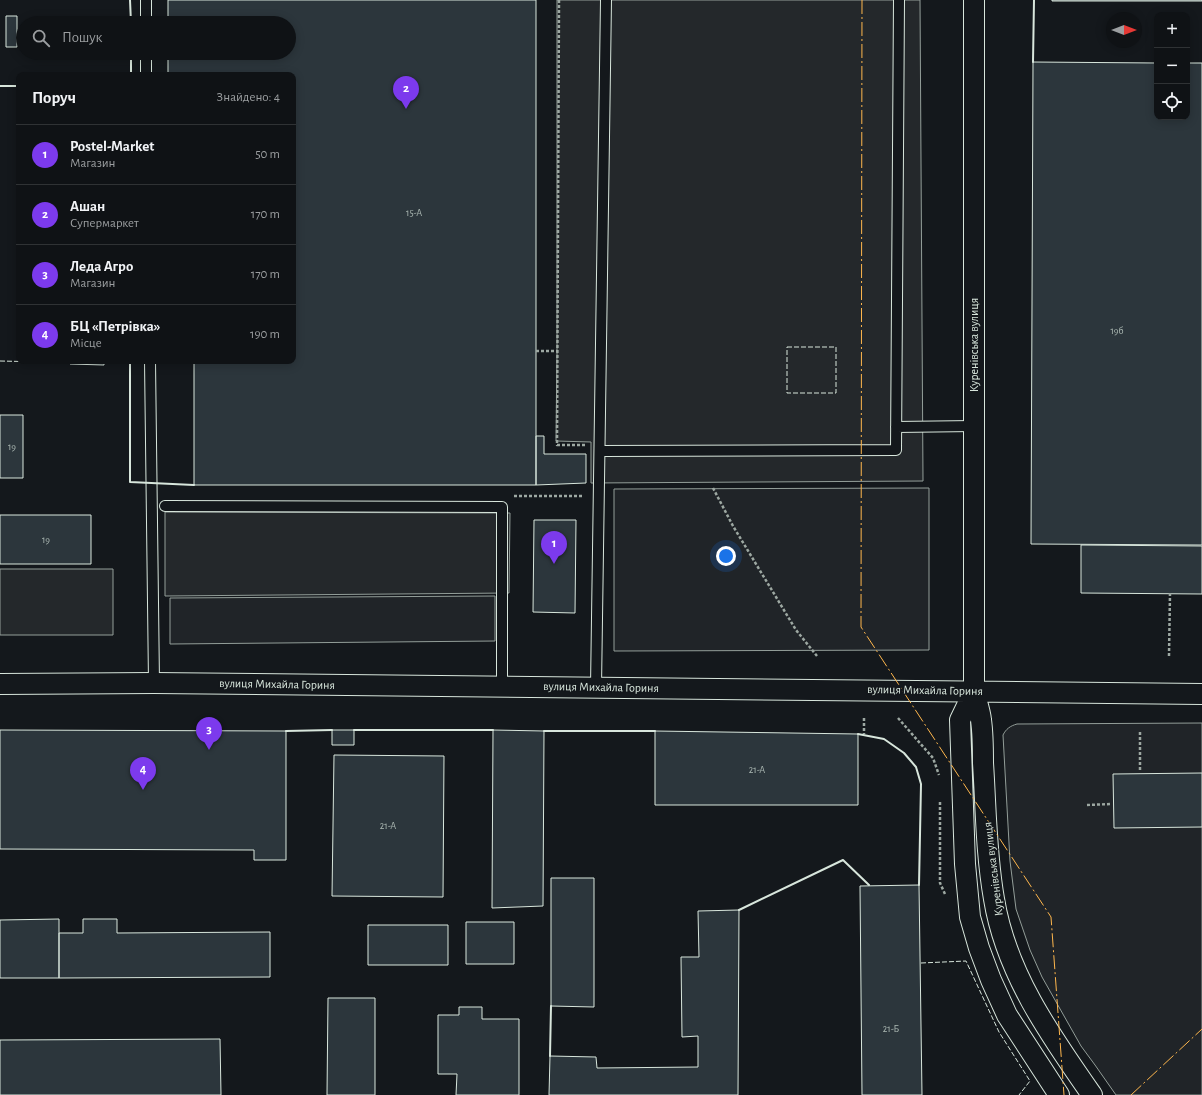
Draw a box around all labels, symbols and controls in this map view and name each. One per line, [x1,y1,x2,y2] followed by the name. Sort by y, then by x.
[1106,12,1142,48] north arrow
[1154,12,1190,120] map controls
[1154,12,1190,48] button: +
[16,16,296,60] search box
[30,27,52,49] icon: search
[62,30,102,45] text: Пошук
[1154,48,1190,84] button: −
[393,76,419,109] pin: 2
[1154,84,1190,120] button: locate
[32,89,76,106] text: Поруч
[217,91,280,104] text: Знайдено: 4
[70,139,154,154] text: Postel-Market
[43,148,47,161] text: 1
[255,148,280,161] text: 50 m
[70,157,116,170] text: Магазин
[70,199,105,214] text: Ашан
[42,208,48,221] text: 2
[251,208,280,221] text: 170 m
[406,208,422,218] house number: 15-А
[70,217,139,230] text: Супермаркет
[70,259,133,274] text: Леда Агро
[42,268,48,281] text: 3
[251,268,280,281] text: 170 m
[70,277,116,290] text: Магазин
[968,298,981,392] street label: Куренівська вулиця
[70,319,160,334] text: БЦ «Петрівка»
[1110,326,1124,336] house number: 19б
[42,328,48,341] text: 4
[250,328,280,341] text: 190 m
[70,337,102,350] text: Місце
[8,442,16,452] house number: 19
[541,531,567,564] pin: 1
[42,535,50,545] house number: 19
[716,546,736,566] your location
[219,677,335,692] street label: вулиця Михайла Гориня
[543,680,659,695] street label: вулиця Михайла Гориня
[867,683,983,698] street label: вулиця Михайла Гориня
[196,717,222,750] pin: 3
[130,757,156,790] pin: 4
[749,765,765,775] house number: 21-А
[380,821,396,831] house number: 21-А
[981,821,1006,917] street label: Куренівська вулиця
[883,1024,900,1034] house number: 21-Б

